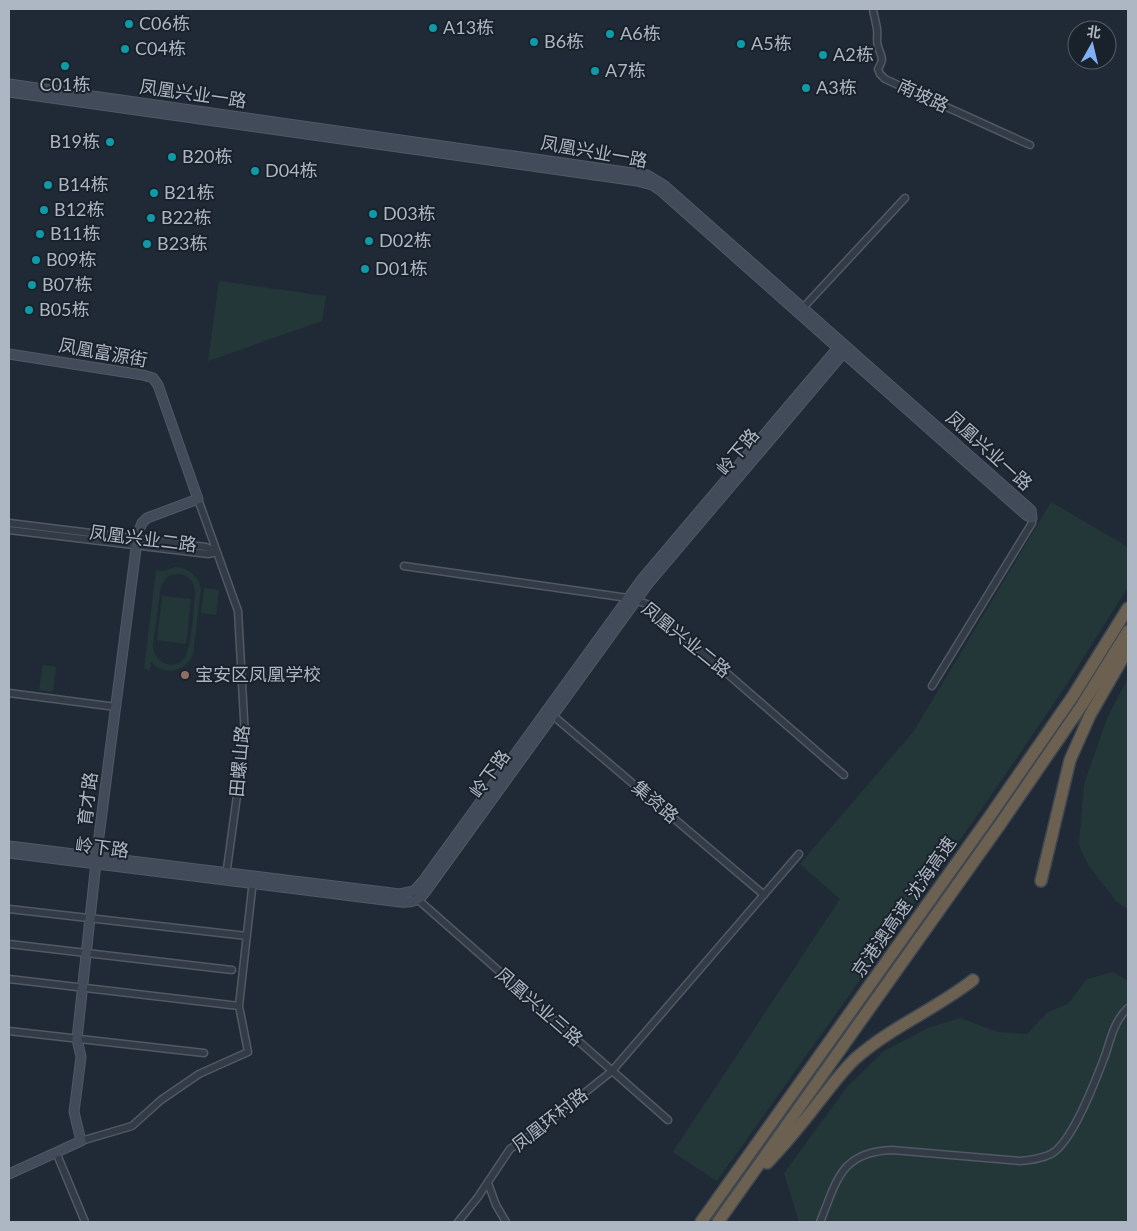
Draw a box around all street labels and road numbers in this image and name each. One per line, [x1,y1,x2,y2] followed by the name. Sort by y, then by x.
[894,74,953,116] street label: 南坡路
[138,75,248,111] street label: 凤凰兴业一路
[539,131,649,171] street label: 凤凰兴业一路
[57,333,149,371] street label: 凤凰富源街
[942,406,1037,495] street label: 凤凰兴业一路
[711,424,763,479] street label: 岭下路
[88,521,198,556] street label: 凤凰兴业二路
[638,597,736,682] street label: 凤凰兴业二路
[225,724,253,798] street label: 田螺山路
[464,745,514,802] street label: 岭下路
[73,771,101,827] street label: 育才路
[628,775,683,827] street label: 集资路
[846,832,960,981] street label: 京港澳高速 沈海高速
[74,833,130,861] street label: 岭下路
[492,963,588,1050] street label: 凤凰兴业三路
[507,1083,592,1156] street label: 凤凰环村路

